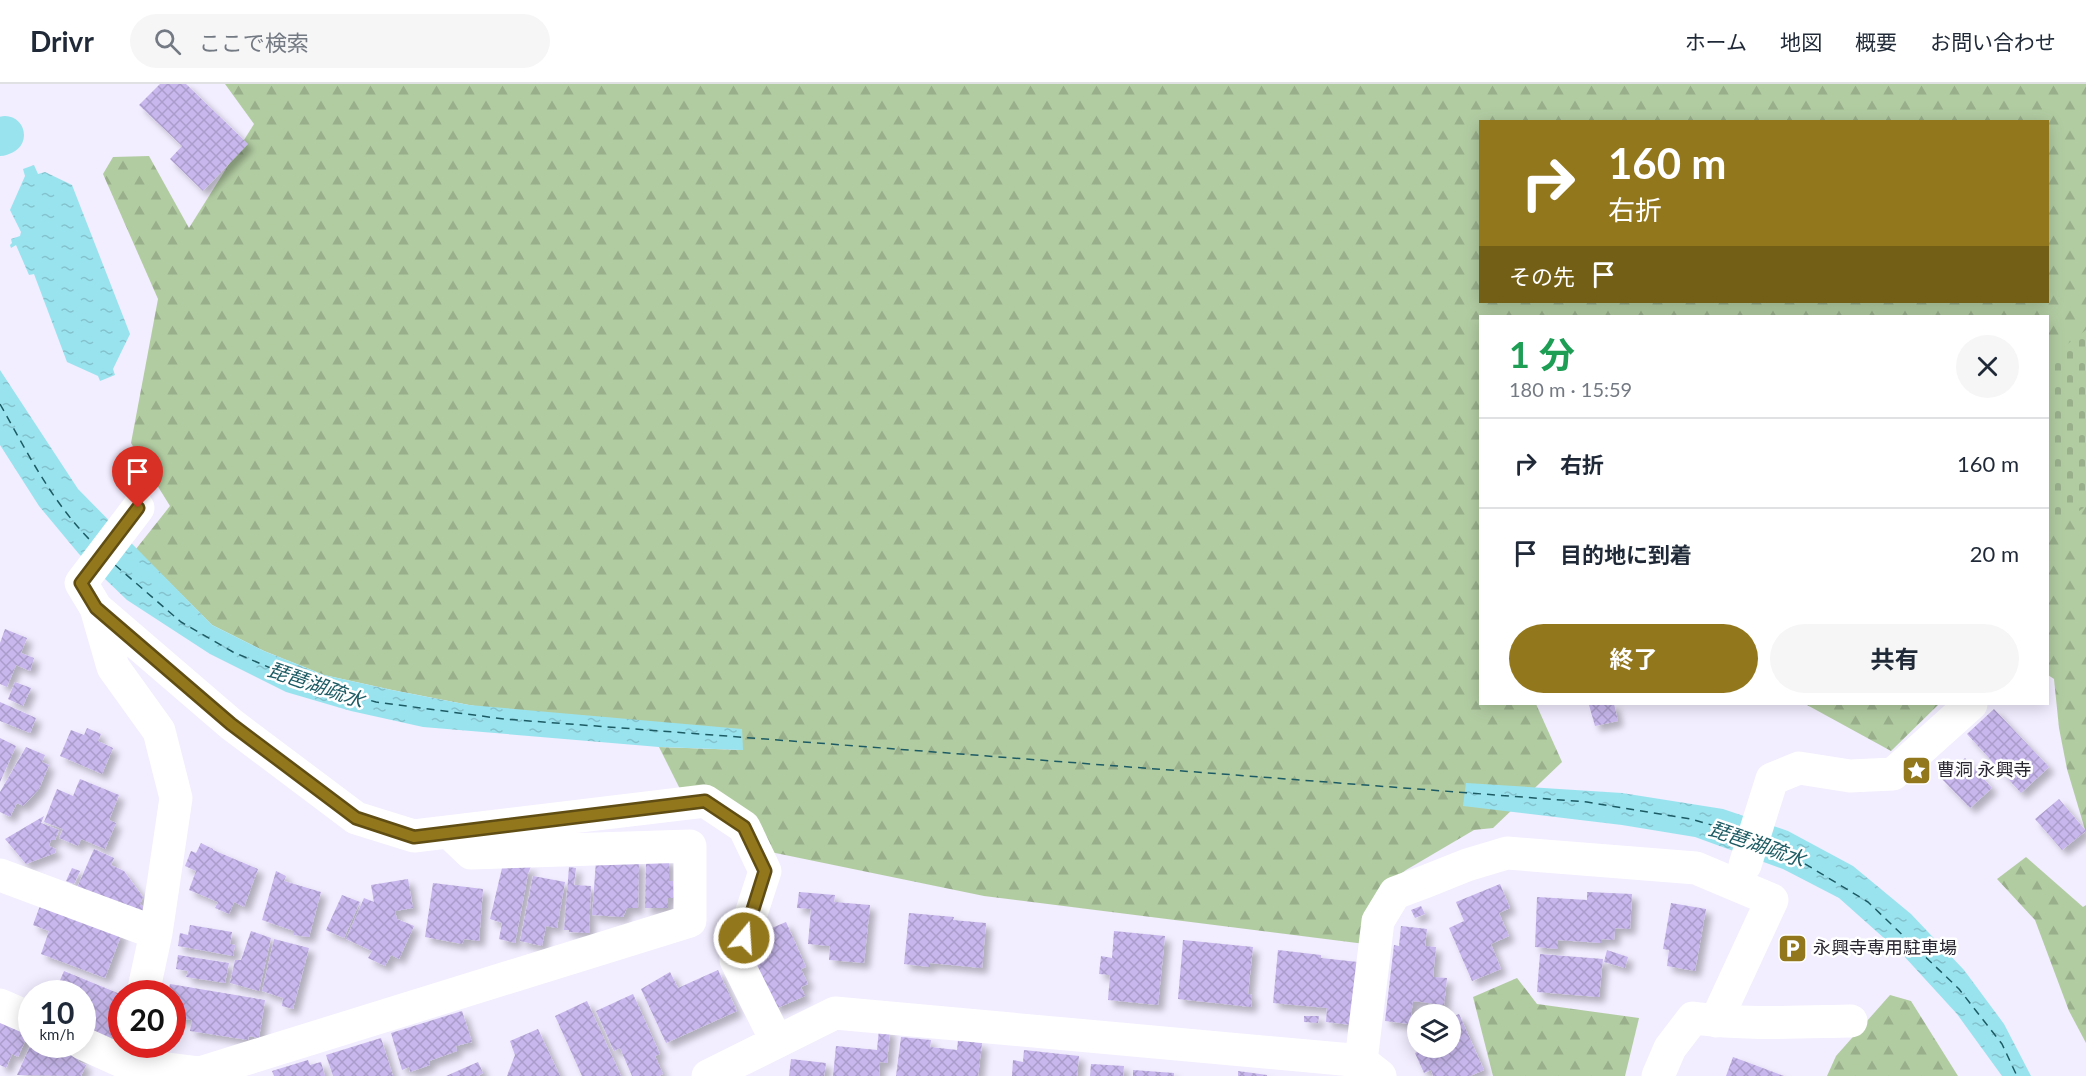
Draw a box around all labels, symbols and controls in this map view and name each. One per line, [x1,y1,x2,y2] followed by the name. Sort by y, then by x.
[130,14,550,68] search box
[30,24,94,58] text: Drivr
[151,25,184,58] icon: search
[199,29,309,56] text: ここで検索
[1685,29,1747,54] text: ホーム
[1780,29,1822,54] text: 地図
[1855,29,1897,54] text: 概要
[1930,29,2056,54] text: お問い合わせ
[1608,138,1726,188] text: 160 m
[1509,144,1587,222] icon: right
[1608,193,1662,226] text: 右折
[1587,258,1620,291] icon: arrive
[1509,263,1575,290] text: その先
[1509,332,1575,376] text: 1 分
[1956,335,2019,398] button: close
[1509,377,1632,401] text: 180 m · 15:59
[112,446,163,508] pin
[1509,447,1542,480] icon: right
[1957,450,2019,477] text: 160 m
[1560,451,1604,478] text: 右折
[121,455,154,488] icon: arrive
[1509,537,1542,570] icon: arrive
[1970,540,2019,567] text: 20 m
[1560,541,1692,568] text: 目的地に到着
[1509,624,1758,693] button: 終了
[1770,624,2019,693] button: 共有
[265,656,369,712] water label: 琵琶湖疏水
[1900,754,1932,786] place icon: 曹洞 永興寺
[1937,758,2032,780] place label: 曹洞 永興寺
[1706,815,1810,871] water label: 琵琶湖疏水
[712,906,776,970] position arrow
[1776,932,1808,964] parking icon: 永興寺専用駐車場
[1813,936,1957,958] place label: 永興寺専用駐車場
[108,980,186,1058] speed limit sign: 20
[40,994,74,1030] text: 10
[1407,1004,1461,1058] map controls
[1407,1004,1461,1058] button: layers
[39,1025,75,1043] text: km/h

